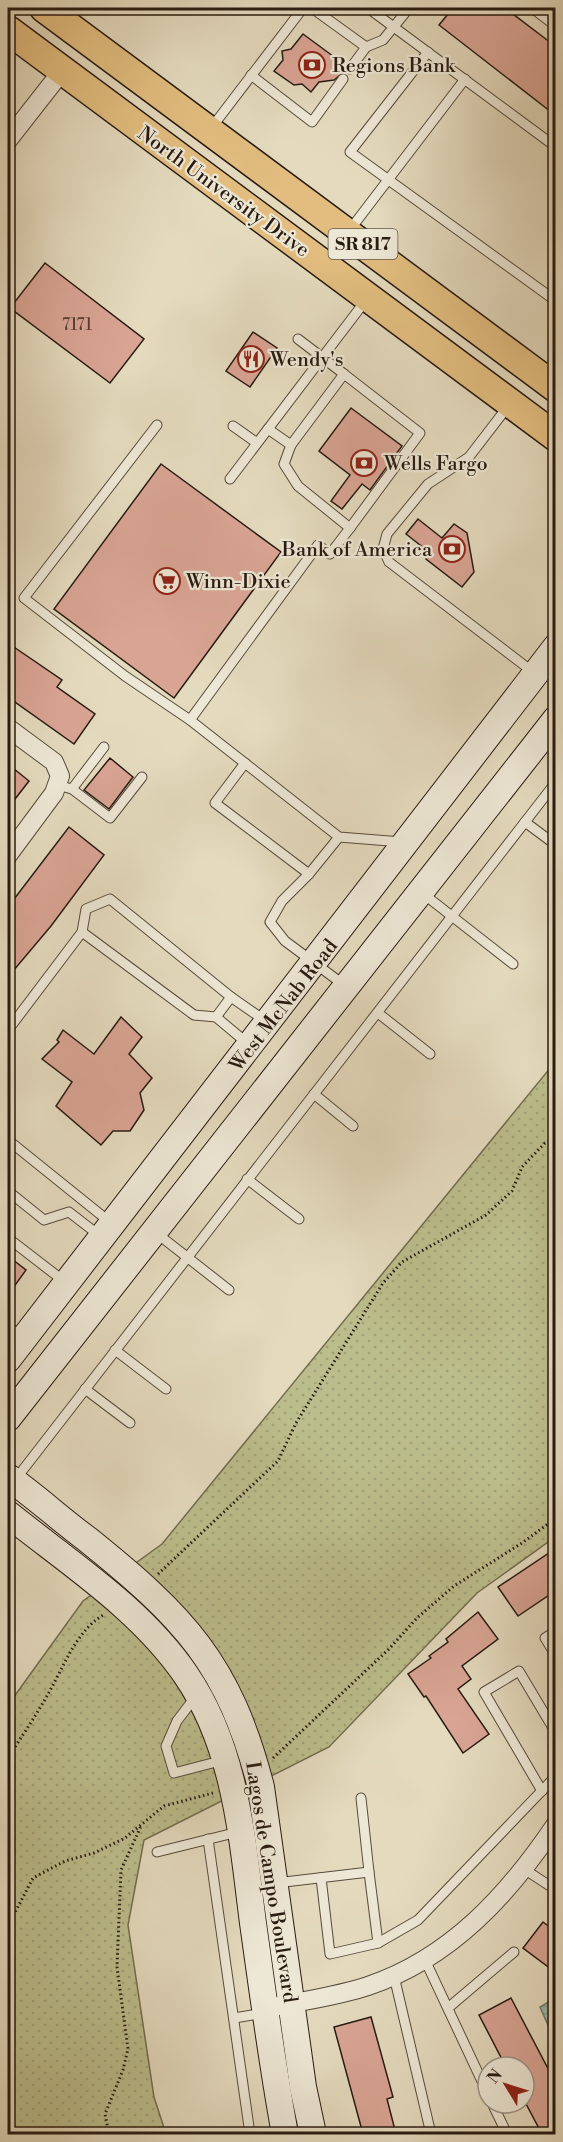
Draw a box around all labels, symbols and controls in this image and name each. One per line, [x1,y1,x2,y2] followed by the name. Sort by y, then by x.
[297,50,327,80] bank icon: Regions Bank
[332,54,457,79] place label: Regions Bank
[132,121,314,263] street label: North University Drive
[328,229,398,259] road number: SR 817
[62,315,92,335] house number: 7171
[236,344,266,374] restaurant icon: Wendy's
[269,348,343,373] place label: Wendy's
[349,448,379,478] bank icon: Wells Fargo
[383,452,488,477] place label: Wells Fargo
[437,534,467,564] bank icon: Bank of America
[281,538,433,563] place label: Bank of America
[152,566,182,596] supermarket icon: Winn-Dixie
[185,570,291,595] place label: Winn-Dixie
[224,934,344,1078] street label: West McNab Road
[239,1760,302,2005] street label: Lagos de Campo Boulevard
[476,2055,536,2115] north arrow
[483,2065,507,2088] text: N

